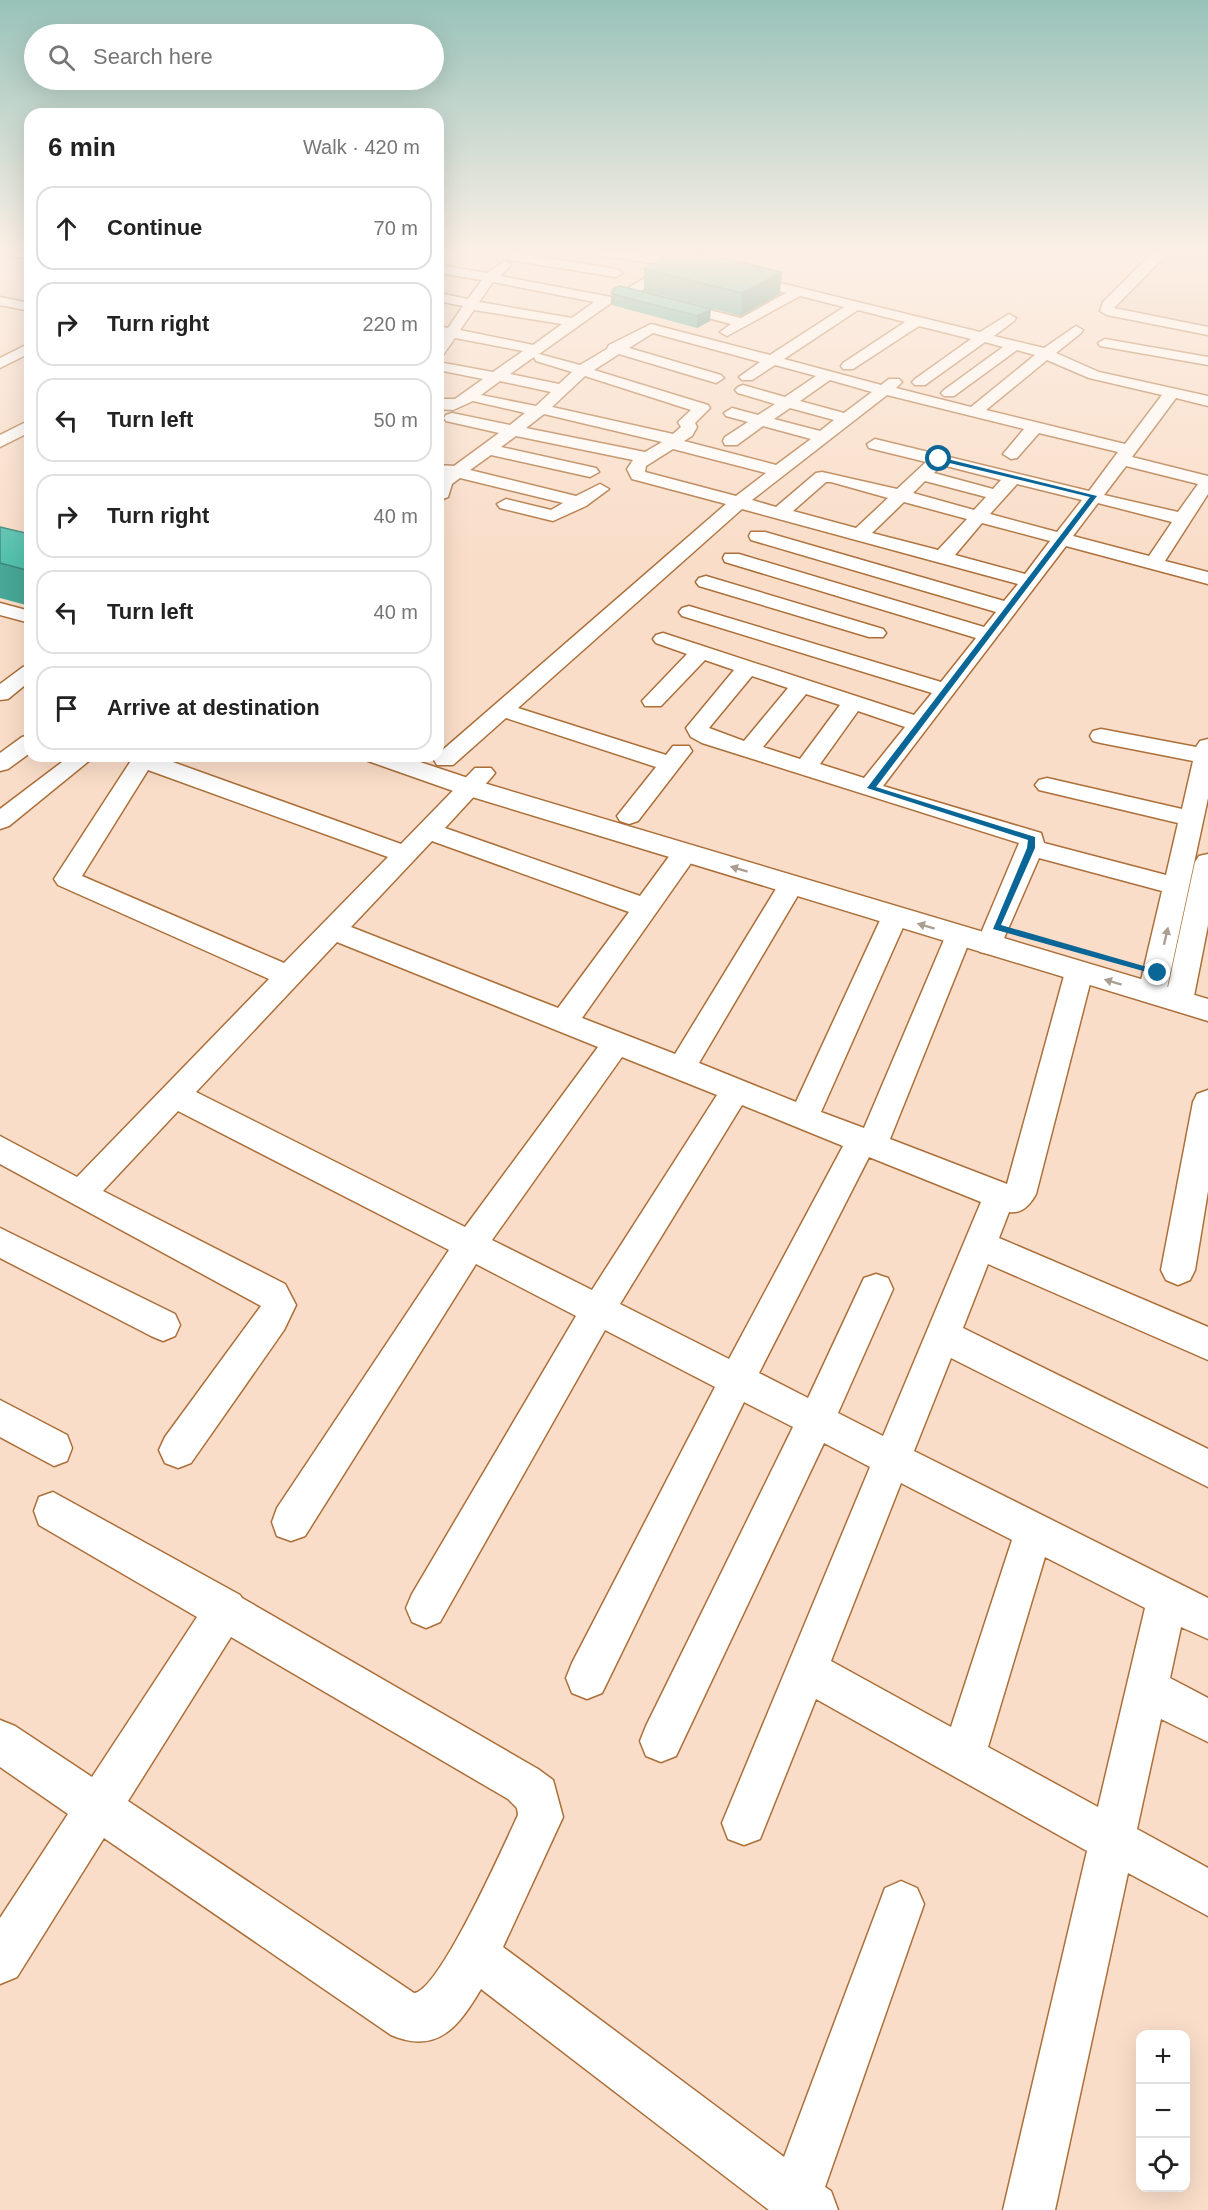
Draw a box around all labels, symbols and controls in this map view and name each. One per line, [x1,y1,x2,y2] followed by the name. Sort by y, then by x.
[24,24,444,90] search box
[45,41,78,74] icon: search
[93,44,213,69] text: Search here
[48,132,116,162] text: 6 min
[303,136,420,158] text: Walk · 420 m
[50,212,83,245] icon: ahead
[107,215,202,240] text: Continue
[374,217,418,239] text: 70 m
[50,308,83,341] icon: right
[107,311,209,336] text: Turn right
[362,313,418,335] text: 220 m
[50,404,83,437] icon: left
[107,407,193,432] text: Turn left
[374,409,418,431] text: 50 m
[925,445,951,471] route start
[50,500,83,533] icon: right
[107,503,209,528] text: Turn right
[374,505,418,527] text: 40 m
[50,596,83,629] icon: left
[107,599,193,624] text: Turn left
[374,601,418,623] text: 40 m
[50,692,83,725] icon: arrive
[107,695,320,720] text: Arrive at destination
[730,864,748,873] one-way arrow
[917,921,935,930] one-way arrow
[1162,926,1171,945] one-way arrow
[1144,959,1170,985] route end
[1104,977,1122,986] one-way arrow
[1136,2030,1190,2192] map controls
[1136,2030,1190,2084] button: +
[1136,2084,1190,2138] button: −
[1136,2138,1190,2192] button: locate

